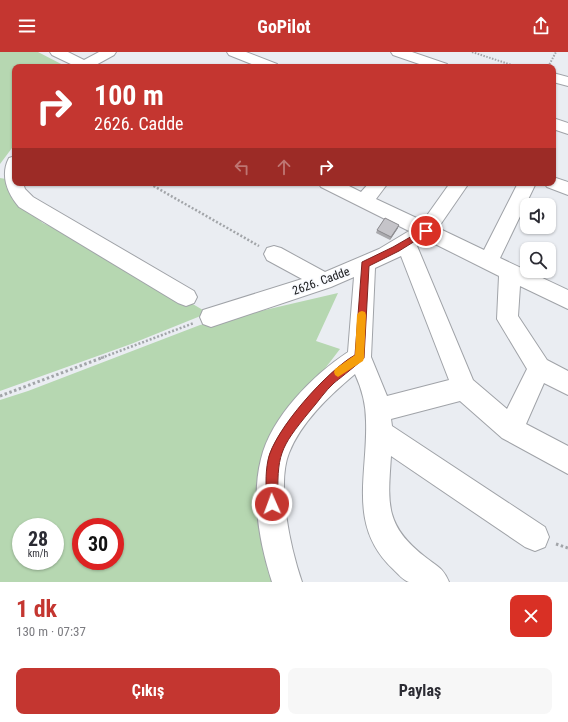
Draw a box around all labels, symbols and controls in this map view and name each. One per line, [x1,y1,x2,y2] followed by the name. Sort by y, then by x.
[16,15,38,37] icon: menu
[530,15,552,37] icon: share
[257,16,311,37] text: GoPilot
[94,79,164,112] text: 100 m
[28,80,80,132] icon: right
[94,113,184,134] text: 2626. Cadde
[231,156,253,178] icon: left
[273,156,295,178] icon: ahead
[315,156,337,178] icon: right
[520,198,556,278] map controls
[520,198,556,234] button: sound
[409,214,443,248] pin
[415,220,437,242] icon: arrive
[520,242,556,278] button: search
[291,264,352,298] street label: 2626. Cadde
[251,483,293,525] position arrow
[72,518,124,570] speed limit sign: 30
[28,527,48,551] text: 28
[28,548,48,559] text: km/h
[16,595,57,623] text: 1 dk
[510,595,552,637] button: close
[16,624,86,639] text: 130 m · 07:37
[16,668,280,714] button: Çıkış
[288,668,552,714] button: Paylaş

